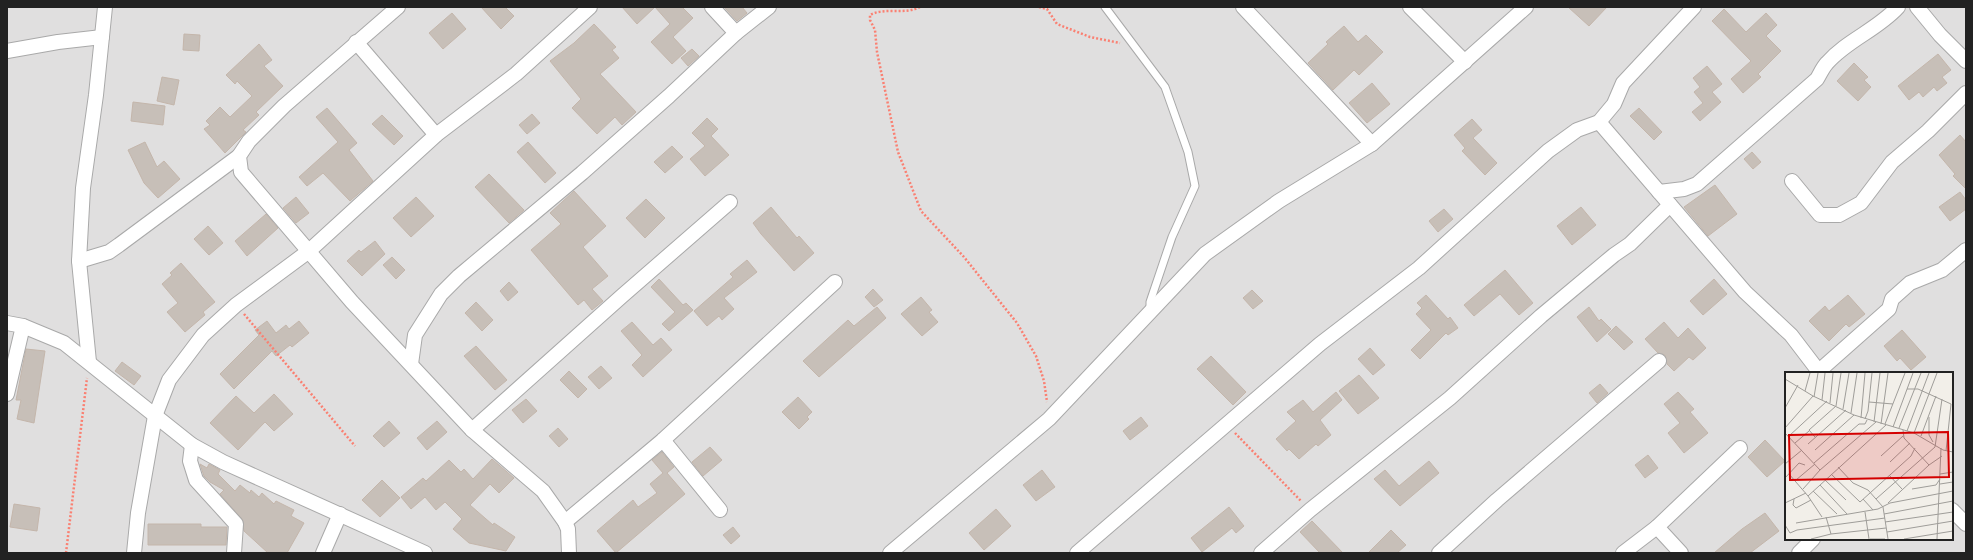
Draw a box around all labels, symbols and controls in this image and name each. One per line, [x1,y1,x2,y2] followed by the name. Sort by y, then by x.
[1785,372,1953,540] inset map

